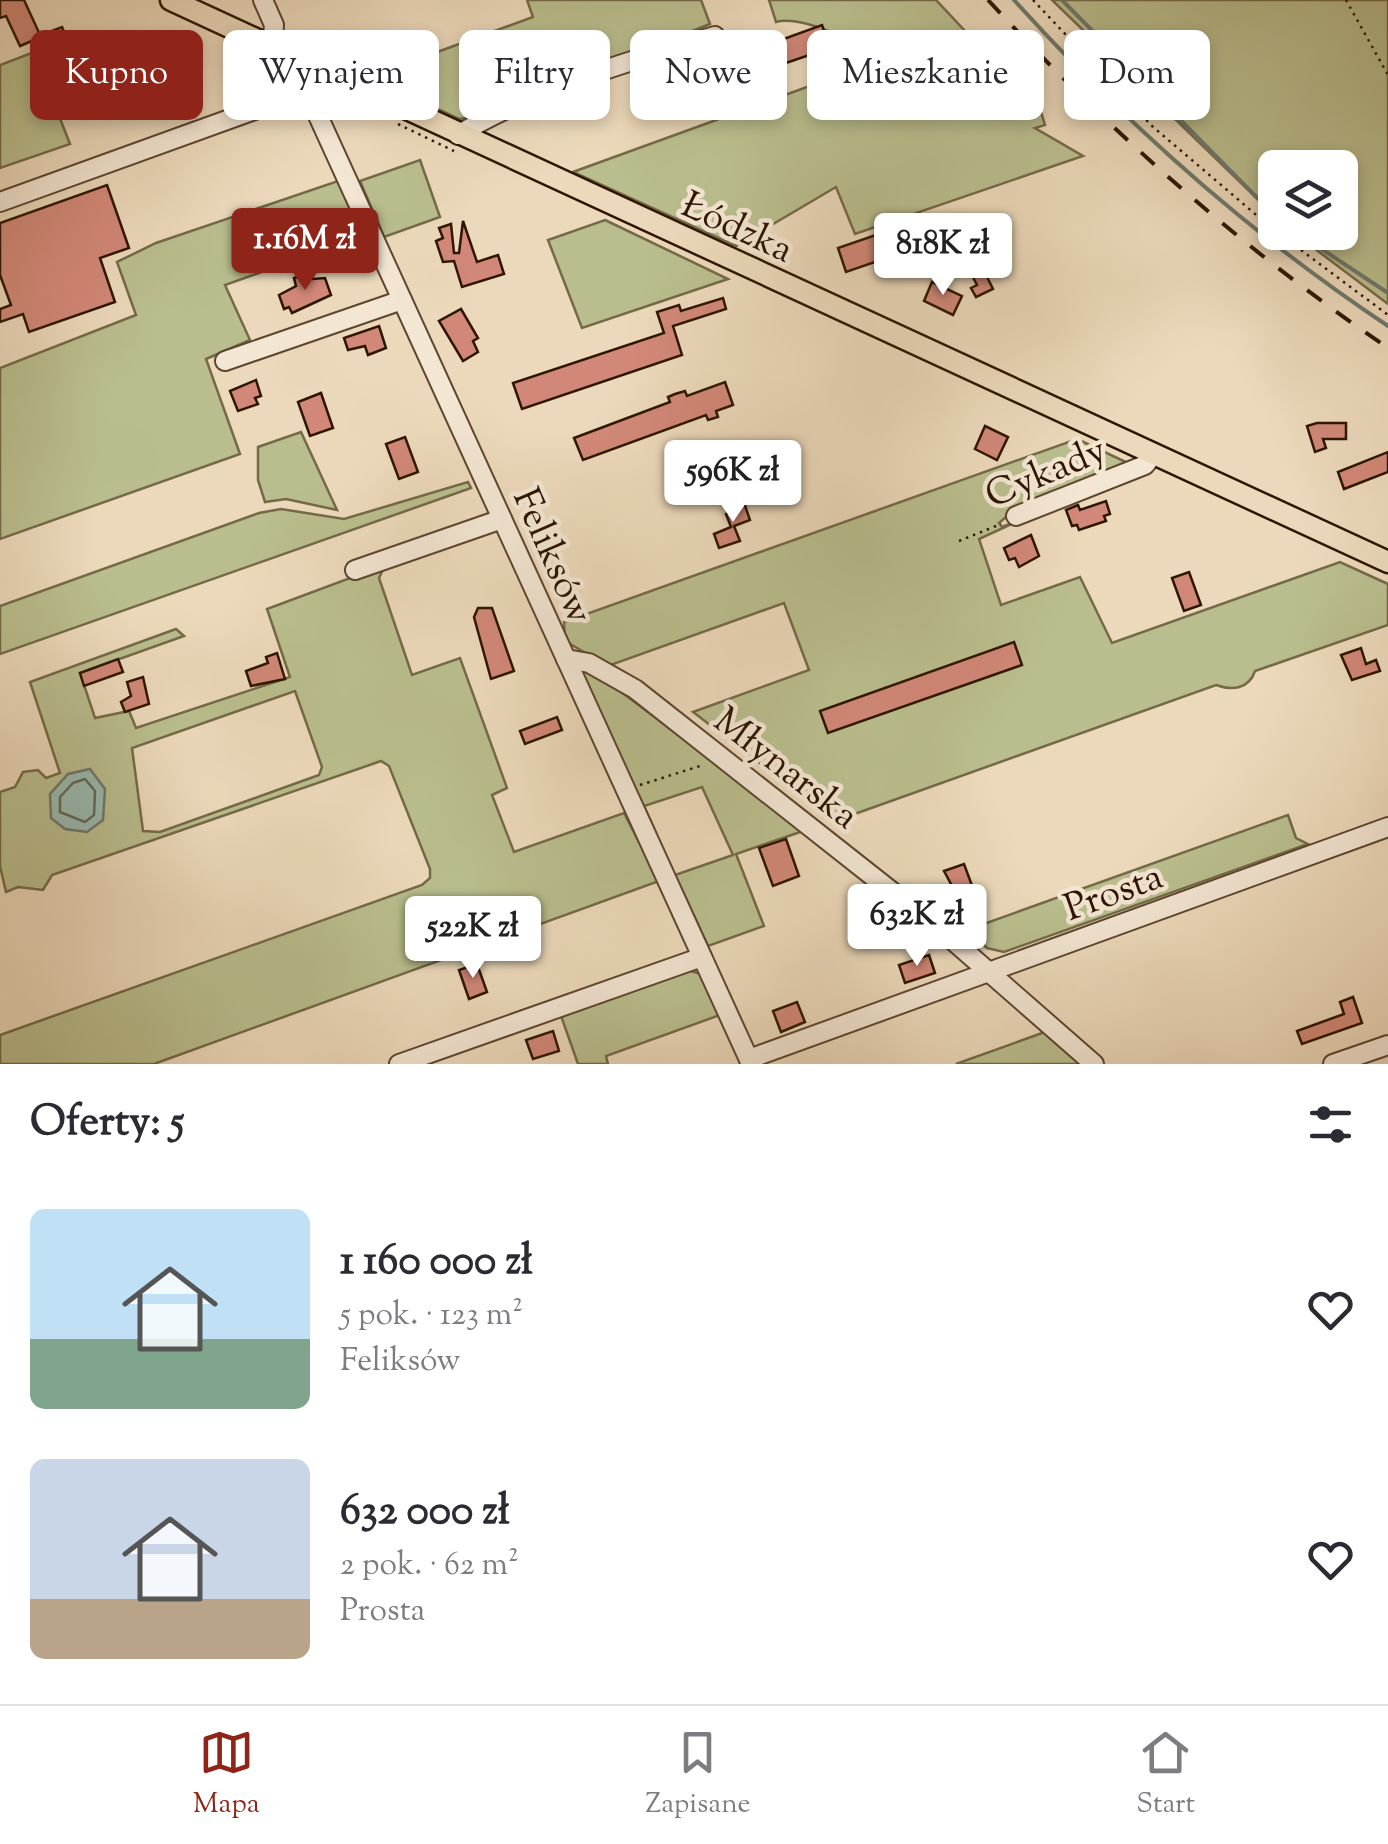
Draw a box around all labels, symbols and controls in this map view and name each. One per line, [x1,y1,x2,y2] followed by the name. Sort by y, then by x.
[30,30,203,120] chip: Kupno
[223,30,439,120] chip: Wynajem
[459,30,610,120] chip: Filtry
[630,30,787,120] chip: Nowe
[807,30,1044,120] chip: Mieszkanie
[1064,30,1210,120] chip: Dom
[1258,150,1358,250] map controls
[1258,150,1358,250] button: layers
[672,180,801,279] street label: Łódzka
[202,208,408,293] pin: 1.16M zł
[851,213,1035,298] pin: 818K zł
[254,217,356,263] text: 1.16M zł
[896,222,990,268] text: 818K zł
[978,425,1115,524] street label: Cykady
[641,440,825,525] pin: 596K zł
[686,449,780,495] text: 596K zł
[497,480,604,633] street label: Feliksów
[700,696,869,844] street label: Młynarska
[1057,852,1171,937] street label: Prosta
[825,884,1009,969] pin: 632K zł
[870,893,964,939] text: 632K zł
[381,896,565,981] pin: 522K zł
[427,905,519,951] text: 522K zł
[30,1094,184,1154] text: Oferty: 5
[1303,1097,1358,1152] icon: filters
[340,1233,533,1293] text: 1 160 000 zł
[110,1249,230,1369] icon: home
[1303,1282,1358,1337] icon: heart
[340,1293,523,1339] text: 5 pok. · 123 m²
[340,1339,461,1385] text: Feliksów
[340,1483,510,1543] text: 632 000 zł
[110,1499,230,1619] icon: home
[1303,1532,1358,1587] icon: heart
[340,1543,519,1589] text: 2 pok. · 62 m²
[340,1589,425,1635] text: Prosta
[193,1725,260,1825] tab: Mapa
[645,1725,751,1825] tab: Zapisane
[1136,1725,1195,1825] tab: Start

